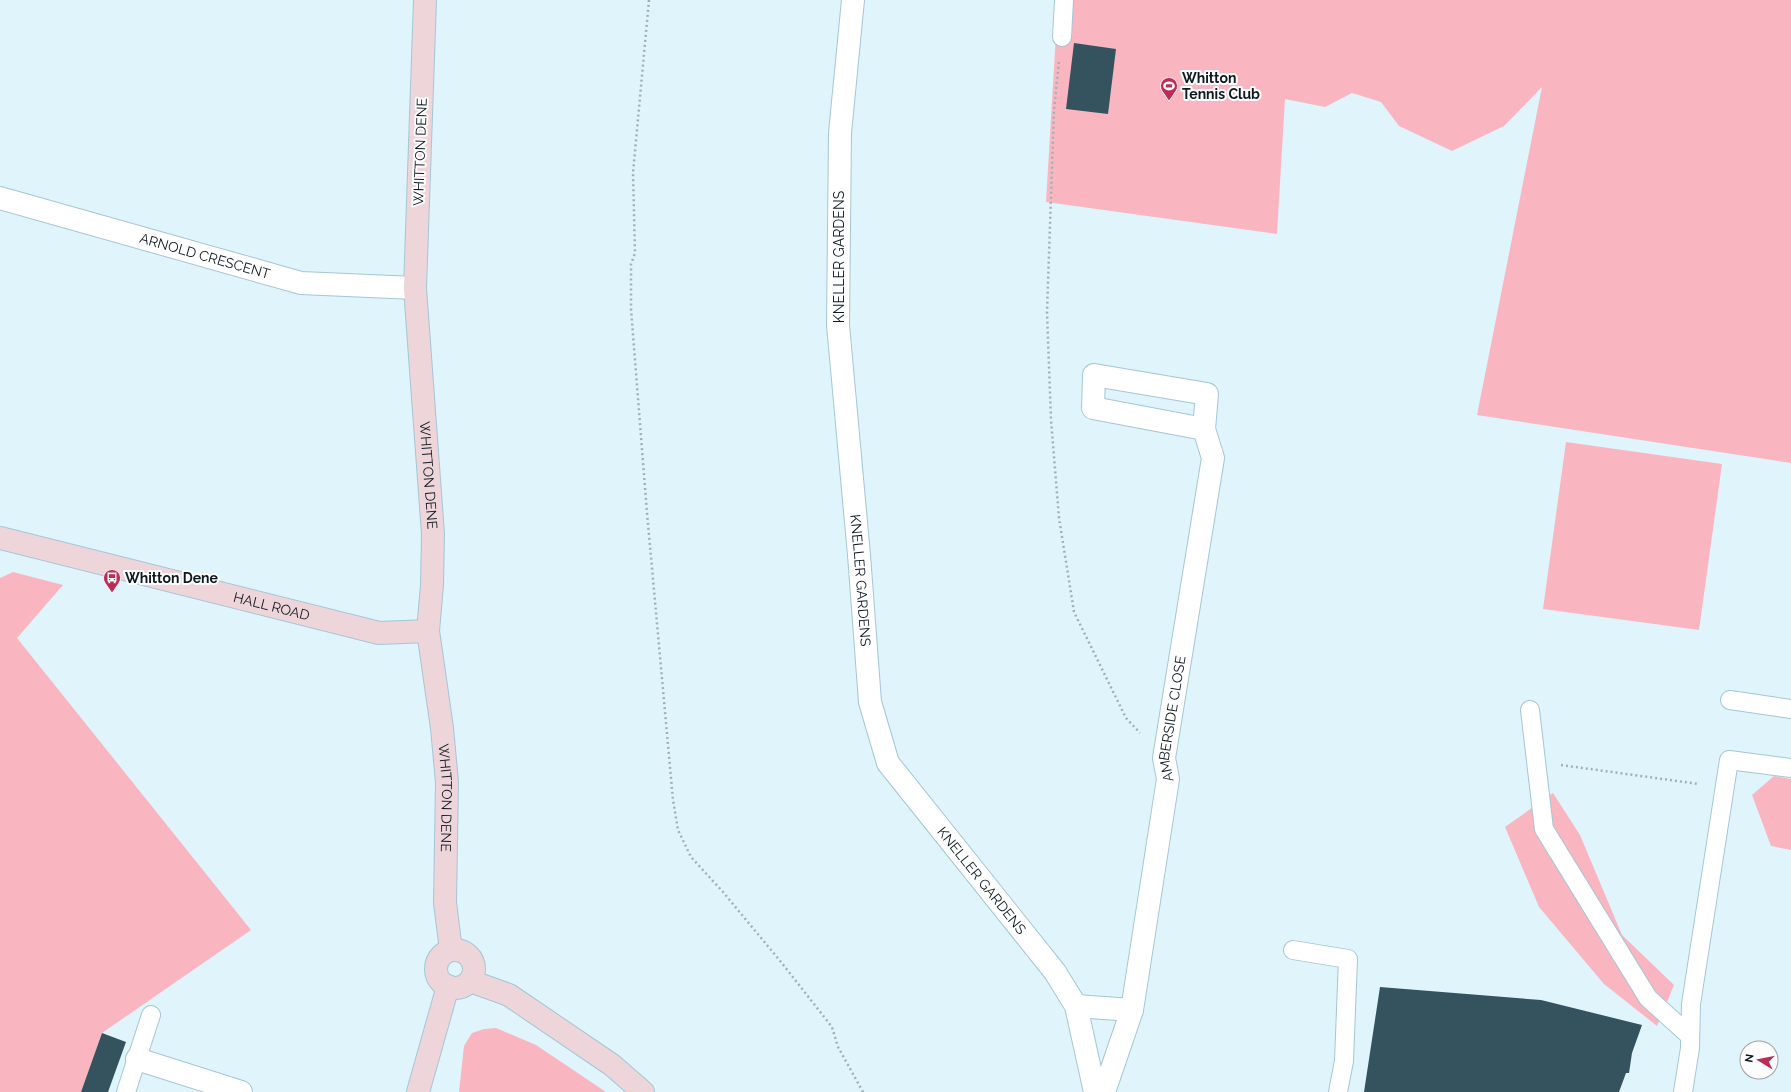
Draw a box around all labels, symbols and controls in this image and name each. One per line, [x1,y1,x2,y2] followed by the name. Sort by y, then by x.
[1182,70,1260,102] place label: Whitton Tennis Club
[1159,76,1179,101] sports icon: Whitton Tennis Club
[410,98,430,206] street label: WHITTON DENE
[831,190,847,323] street label: KNELLER GARDENS
[138,230,273,282] street label: ARNOLD CRESCENT
[417,421,441,530] street label: WHITTON DENE
[847,514,874,647] street label: KNELLER GARDENS
[102,568,122,593] bus stop icon: Whitton Dene
[125,570,219,586] place label: Whitton Dene
[232,589,311,623] street label: HALL ROAD
[1156,654,1189,783] street label: AMBERSIDE CLOSE
[436,743,455,852] street label: WHITTON DENE
[934,824,1030,938] street label: KNELLER GARDENS
[1739,1040,1779,1080] north arrow
[1743,1053,1757,1064] text: N

